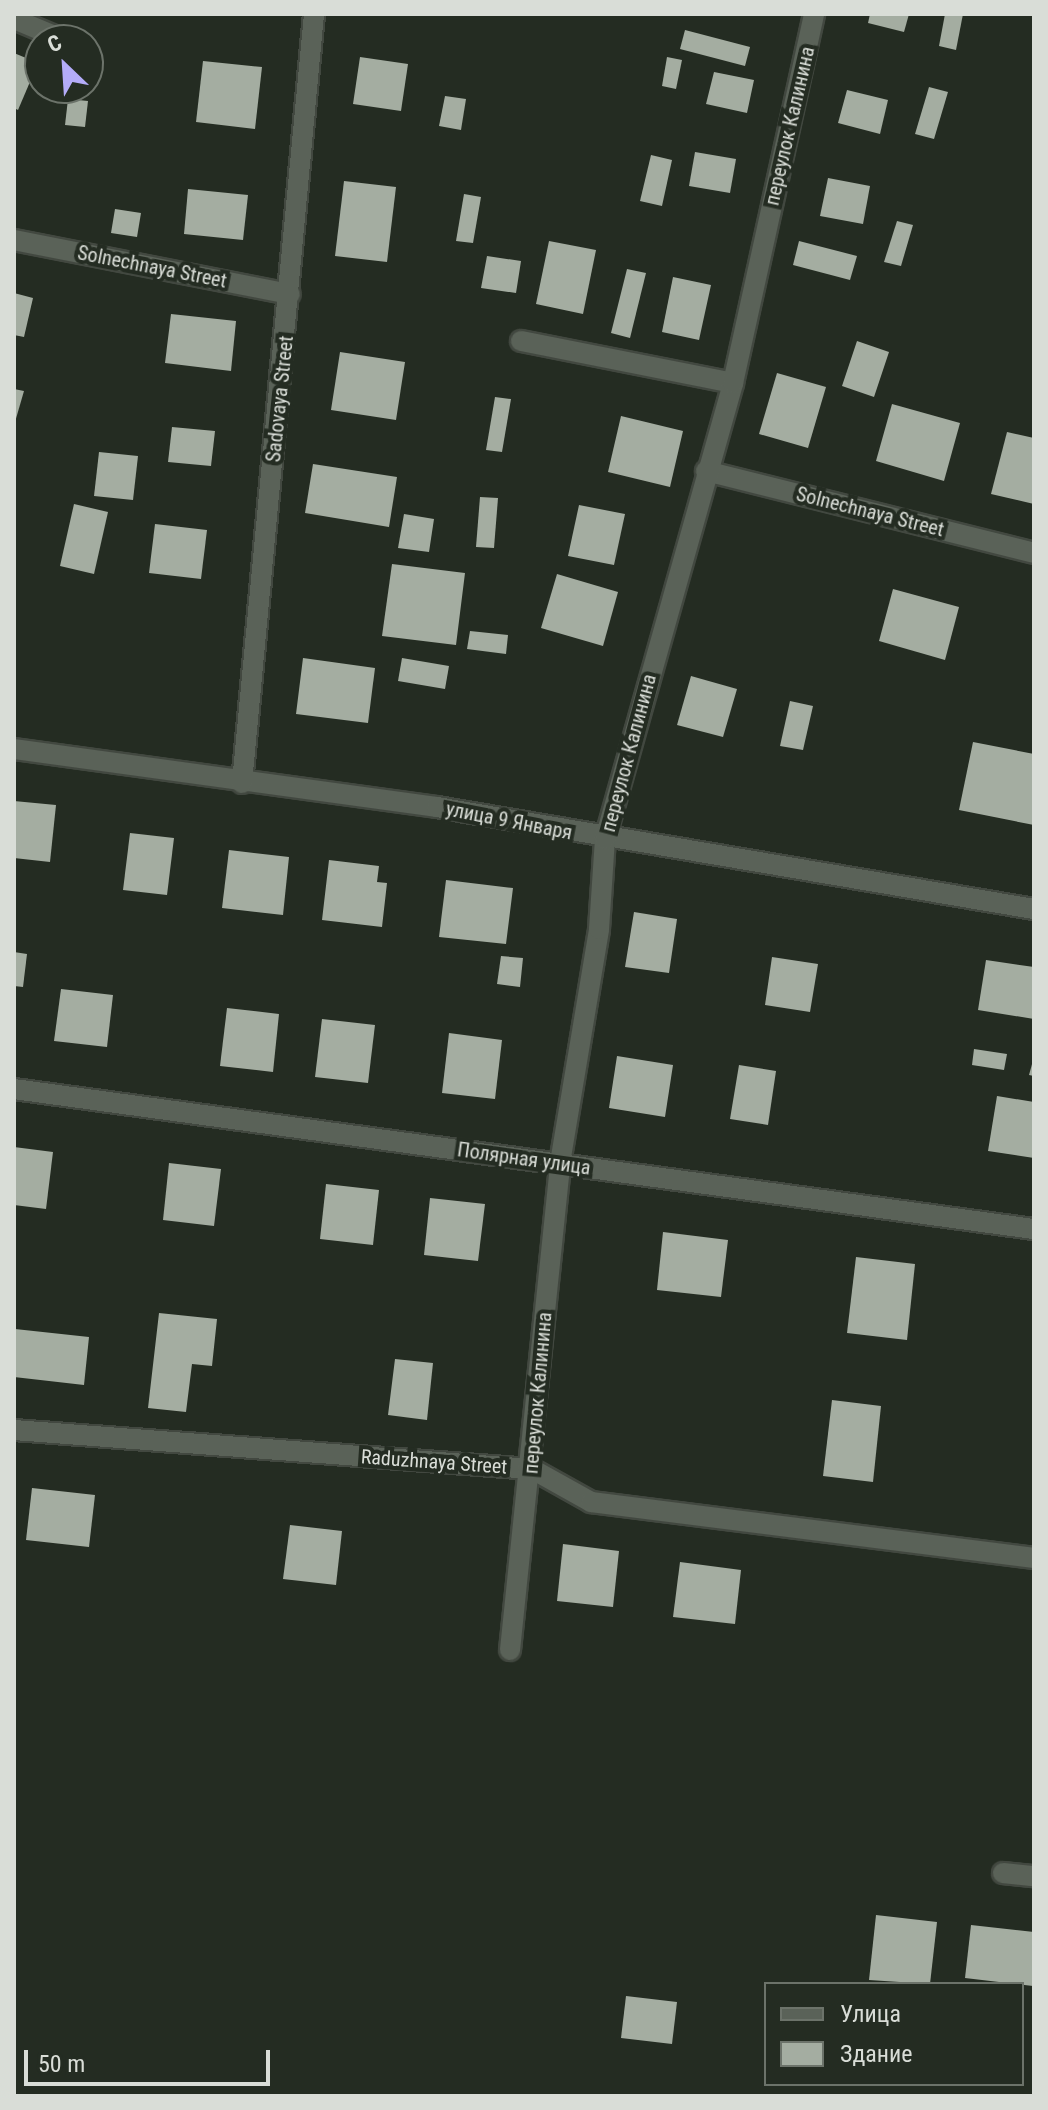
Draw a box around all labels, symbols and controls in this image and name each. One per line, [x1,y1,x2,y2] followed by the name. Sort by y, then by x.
[24,24,104,104] north arrow
[44,30,65,58] text: С
[760,44,820,208] street label: переулок Калинина
[75,241,229,293] street label: Solnechnaya Street
[261,335,299,463] street label: Sadovaya Street
[794,482,946,542] street label: Solnechnaya Street
[596,671,662,835] street label: переулок Калинина
[444,797,574,845] street label: улица 9 Января
[456,1138,592,1180] street label: Полярная улица
[519,1311,557,1475] street label: переулок Калинина
[360,1445,508,1479] street label: Raduzhnaya Street
[764,1982,1024,2086] legend
[840,2000,901,2028] text: Улица
[28,2034,274,2084] scale bar
[840,2040,912,2068] text: Здание
[38,2050,85,2078] text: 50 m

